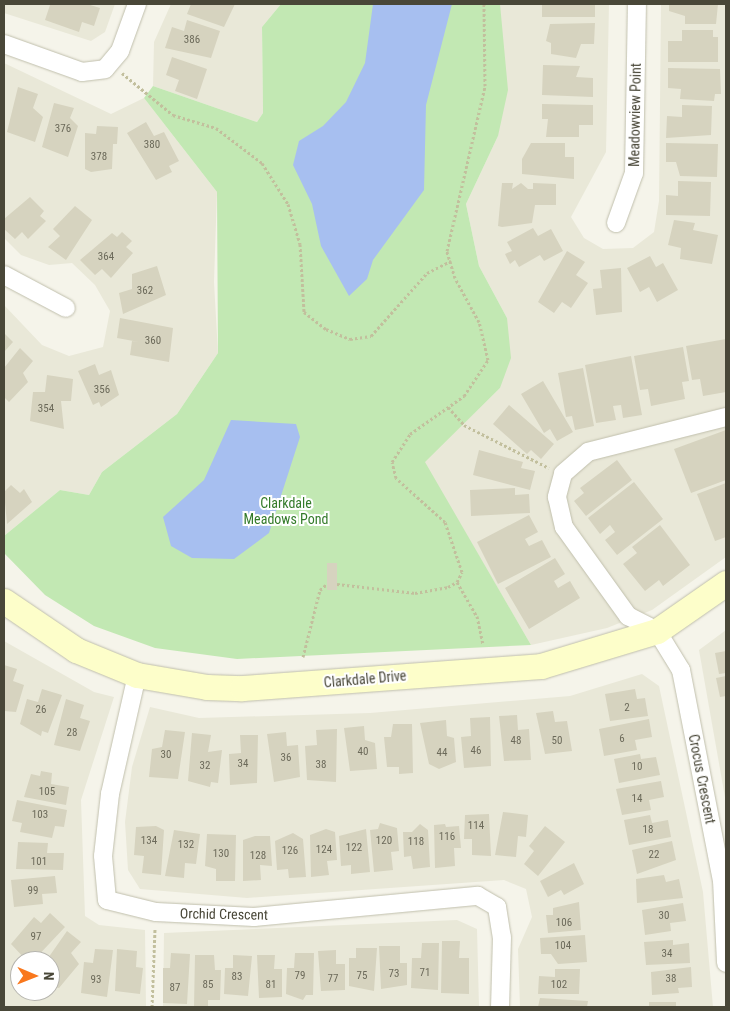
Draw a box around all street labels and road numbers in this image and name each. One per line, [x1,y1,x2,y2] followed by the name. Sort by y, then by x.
[626,63,644,167] street label: Meadowview Point
[323,667,407,691] street label: Clarkdale Drive
[685,733,719,825] street label: Crocus Crescent
[180,905,268,923] street label: Orchid Crescent

